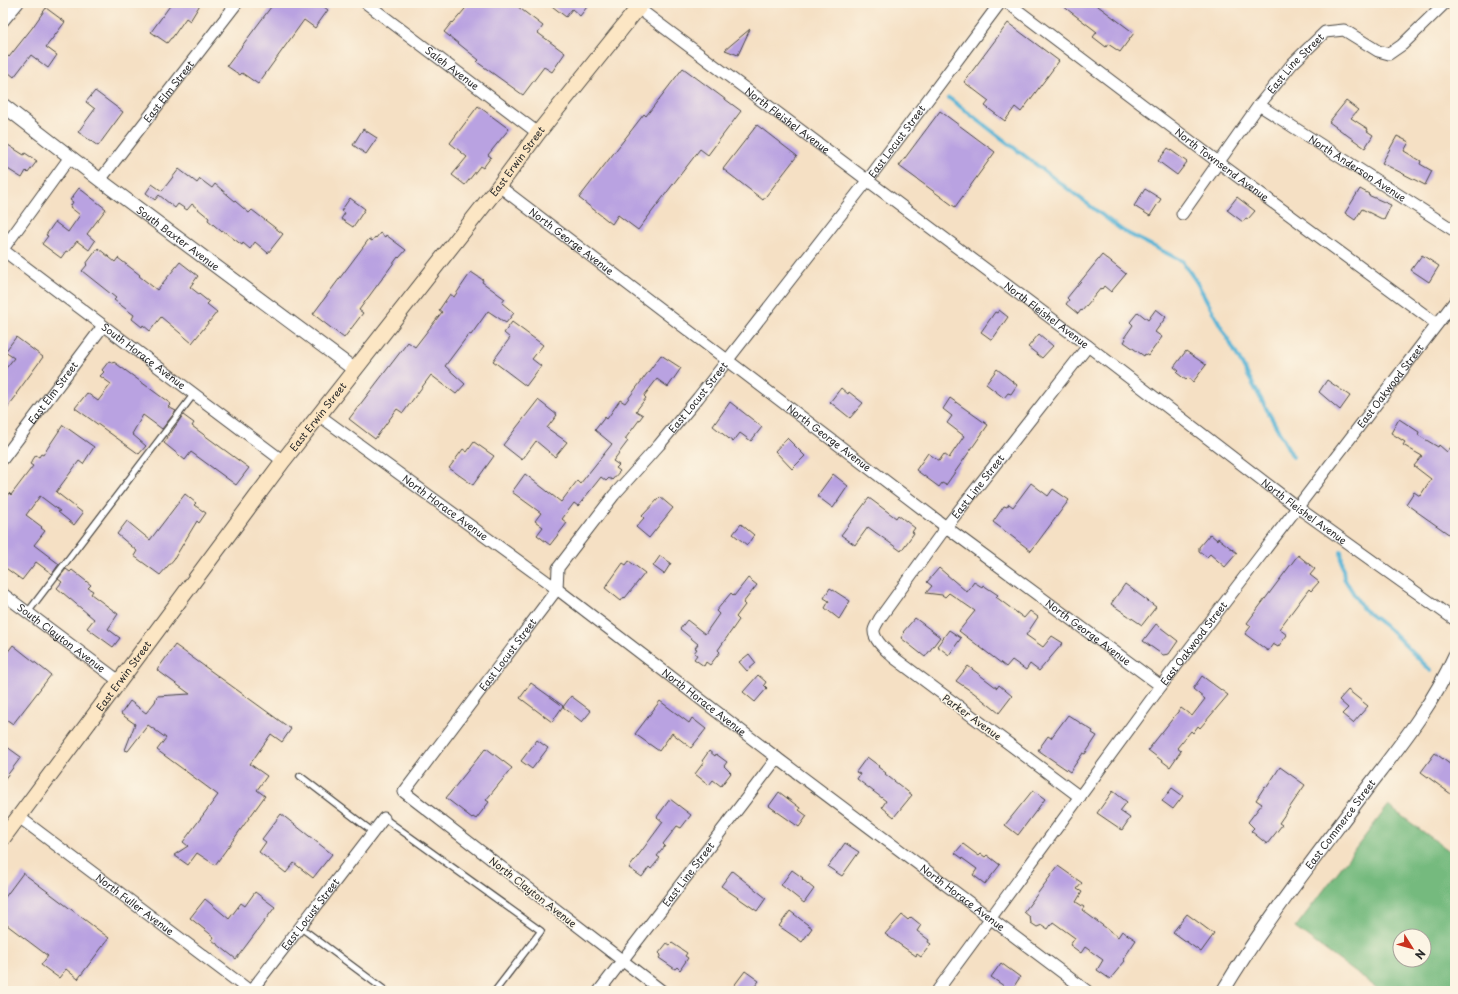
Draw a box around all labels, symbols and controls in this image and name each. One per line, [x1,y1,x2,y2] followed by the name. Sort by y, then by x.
[1263,29,1327,96] street label: East Line Street
[422,42,483,93] street label: Saleh Avenue
[139,57,197,125] street label: East Elm Street
[742,83,834,157] street label: North Fleishel Avenue
[864,102,928,180] street label: East Locust Street
[486,123,548,199] street label: East Erwin Street
[1172,124,1273,205] street label: North Townsend Avenue
[1306,131,1410,205] street label: North Anderson Avenue
[134,202,223,274] street label: South Baxter Avenue
[526,204,617,278] street label: North George Avenue
[1001,278,1093,352] street label: North Fleishel Avenue
[99,319,189,392] street label: South Horace Avenue
[1353,341,1427,431] street label: East Oakwood Street
[24,358,81,427] street label: East Elm Street
[664,358,731,436] street label: East Locust Street
[286,379,349,454] street label: East Erwin Street
[784,400,875,475] street label: North George Avenue
[948,451,1007,521] street label: East Line Street
[400,471,492,544] street label: North Horace Avenue
[1259,474,1351,548] street label: North Fleishel Avenue
[1043,595,1135,669] street label: North George Avenue
[1156,598,1230,688] street label: East Oakwood Street
[14,599,109,676] street label: South Clayton Avenue
[475,615,539,694] street label: East Locust Street
[92,637,154,714] street label: East Erwin Street
[659,664,750,739] street label: North Horace Avenue
[940,690,1005,743] street label: Parker Avenue
[1301,776,1378,872] street label: East Commerce Street
[658,839,717,909] street label: East Line Street
[486,853,581,931] street label: North Clayton Avenue
[917,860,1009,934] street label: North Horace Avenue
[93,870,178,938] street label: North Fuller Avenue
[277,875,342,953] street label: East Locust Street
[1392,928,1432,968] north arrow
[1411,946,1430,963] text: N

